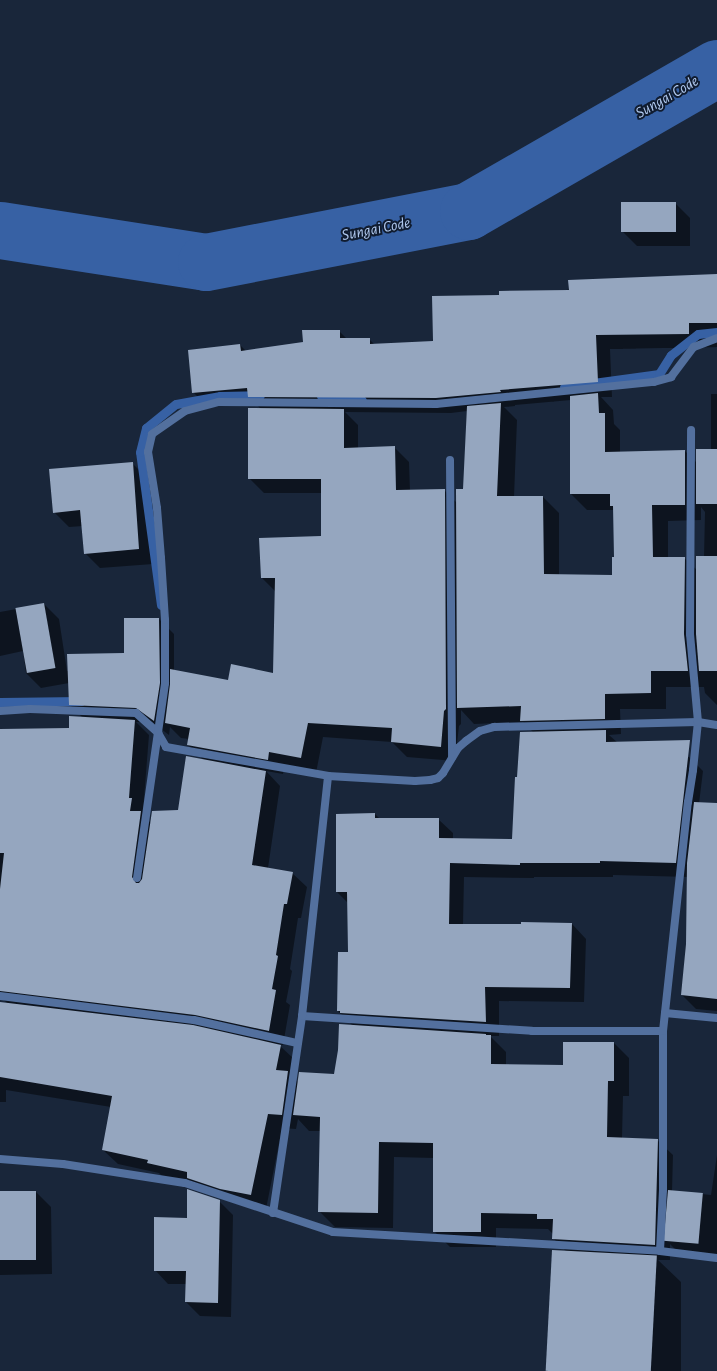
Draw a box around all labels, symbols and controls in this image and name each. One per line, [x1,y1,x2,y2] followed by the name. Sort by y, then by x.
[632,71,702,123] water label: Sungai Code
[340,213,412,245] water label: Sungai Code

